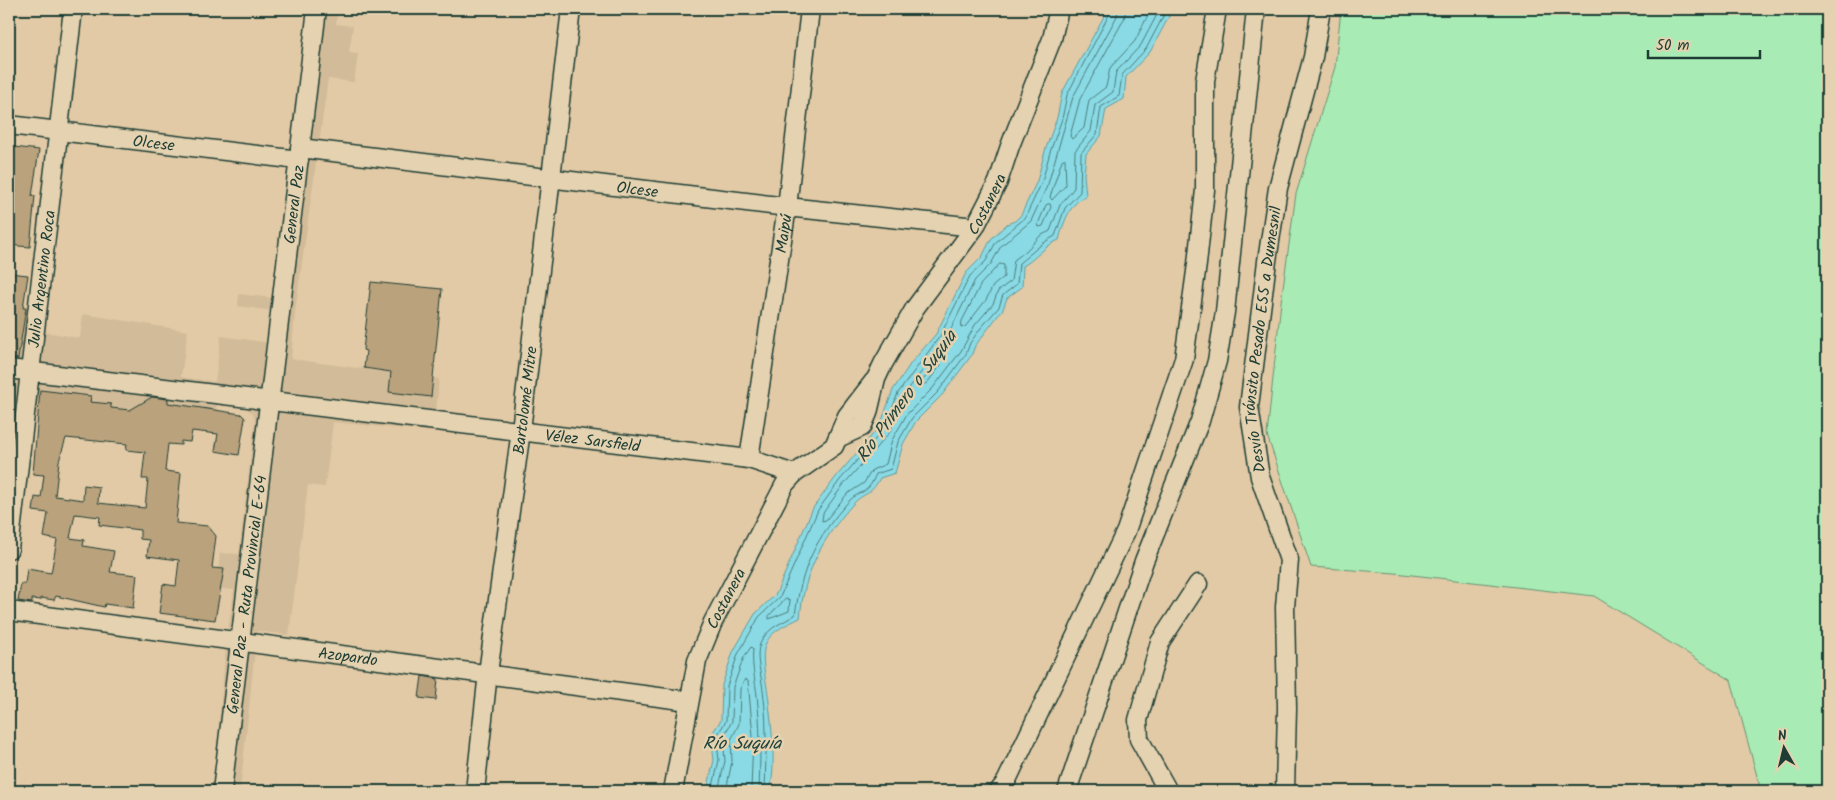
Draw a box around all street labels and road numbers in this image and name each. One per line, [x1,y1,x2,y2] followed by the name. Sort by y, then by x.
[131,129,176,159] street label: Olcese
[278,164,312,245] street label: General Paz
[962,171,1014,241] street label: Costanera
[615,175,660,205] street label: Olcese
[1237,205,1289,474] street label: Desvío Tránsito Pesado E55 a Dumesnil
[22,209,63,349] street label: Julio Argentino Roca
[769,212,800,255] street label: Maipú
[507,345,545,456] street label: Bartolomé Mitre
[543,423,643,460] street label: Vélez Sarsfield
[220,474,274,715] street label: General Paz - Ruta Provincial E-64
[700,564,753,633] street label: Costanera
[317,641,379,674] street label: Azopardo

